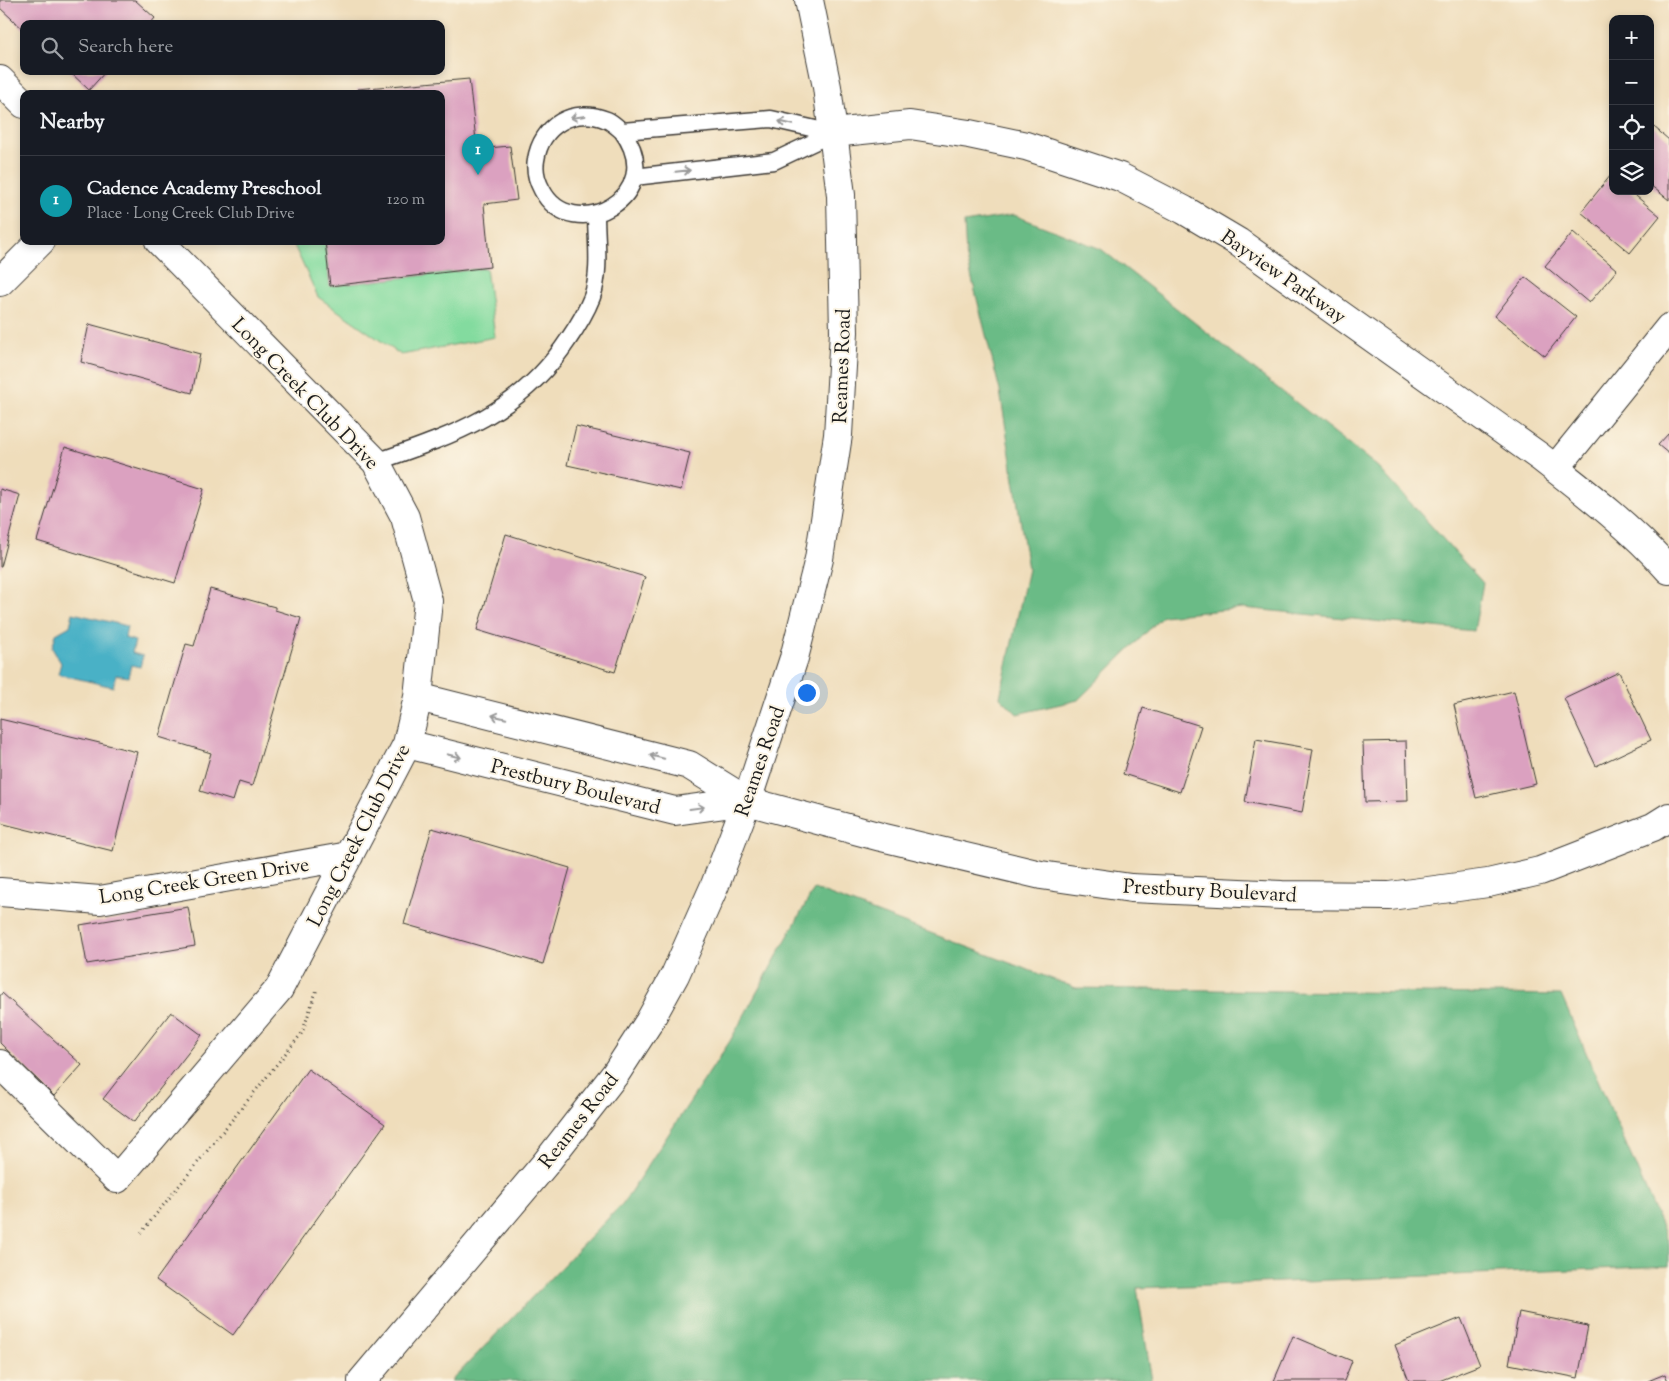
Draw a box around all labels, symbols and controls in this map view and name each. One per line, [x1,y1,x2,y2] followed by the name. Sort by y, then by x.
[1609,15,1654,195] map controls
[1609,15,1654,60] button: +
[20,20,445,75] search box
[38,34,66,62] icon: search
[78,34,173,61] text: Search here
[1609,60,1654,105] button: −
[1609,105,1654,150] button: locate
[40,108,105,138] text: Nearby
[570,112,586,122] one-way arrow
[778,118,794,127] one-way arrow
[462,134,494,175] pin: 1
[1609,150,1654,195] button: layers
[674,166,690,176] one-way arrow
[87,176,321,203] text: Cadence Academy Preschool
[53,189,59,212] text: 1
[387,189,425,212] text: 120 m
[87,203,295,226] text: Place · Long Creek Club Drive
[1214,224,1351,332] street label: Bayview Parkway
[827,308,860,424] street label: Reames Road
[224,312,385,477] street label: Long Creek Club Drive
[794,680,820,706] your location
[729,703,794,821] street label: Reames Road
[492,712,508,721] one-way arrow
[301,740,419,933] street label: Long Creek Club Drive
[446,752,462,761] one-way arrow
[649,752,665,761] one-way arrow
[487,753,663,824] street label: Prestbury Boulevard
[689,803,705,813] one-way arrow
[97,852,312,913] street label: Long Creek Green Drive
[1122,873,1298,912] street label: Prestbury Boulevard
[533,1067,627,1176] street label: Reames Road

